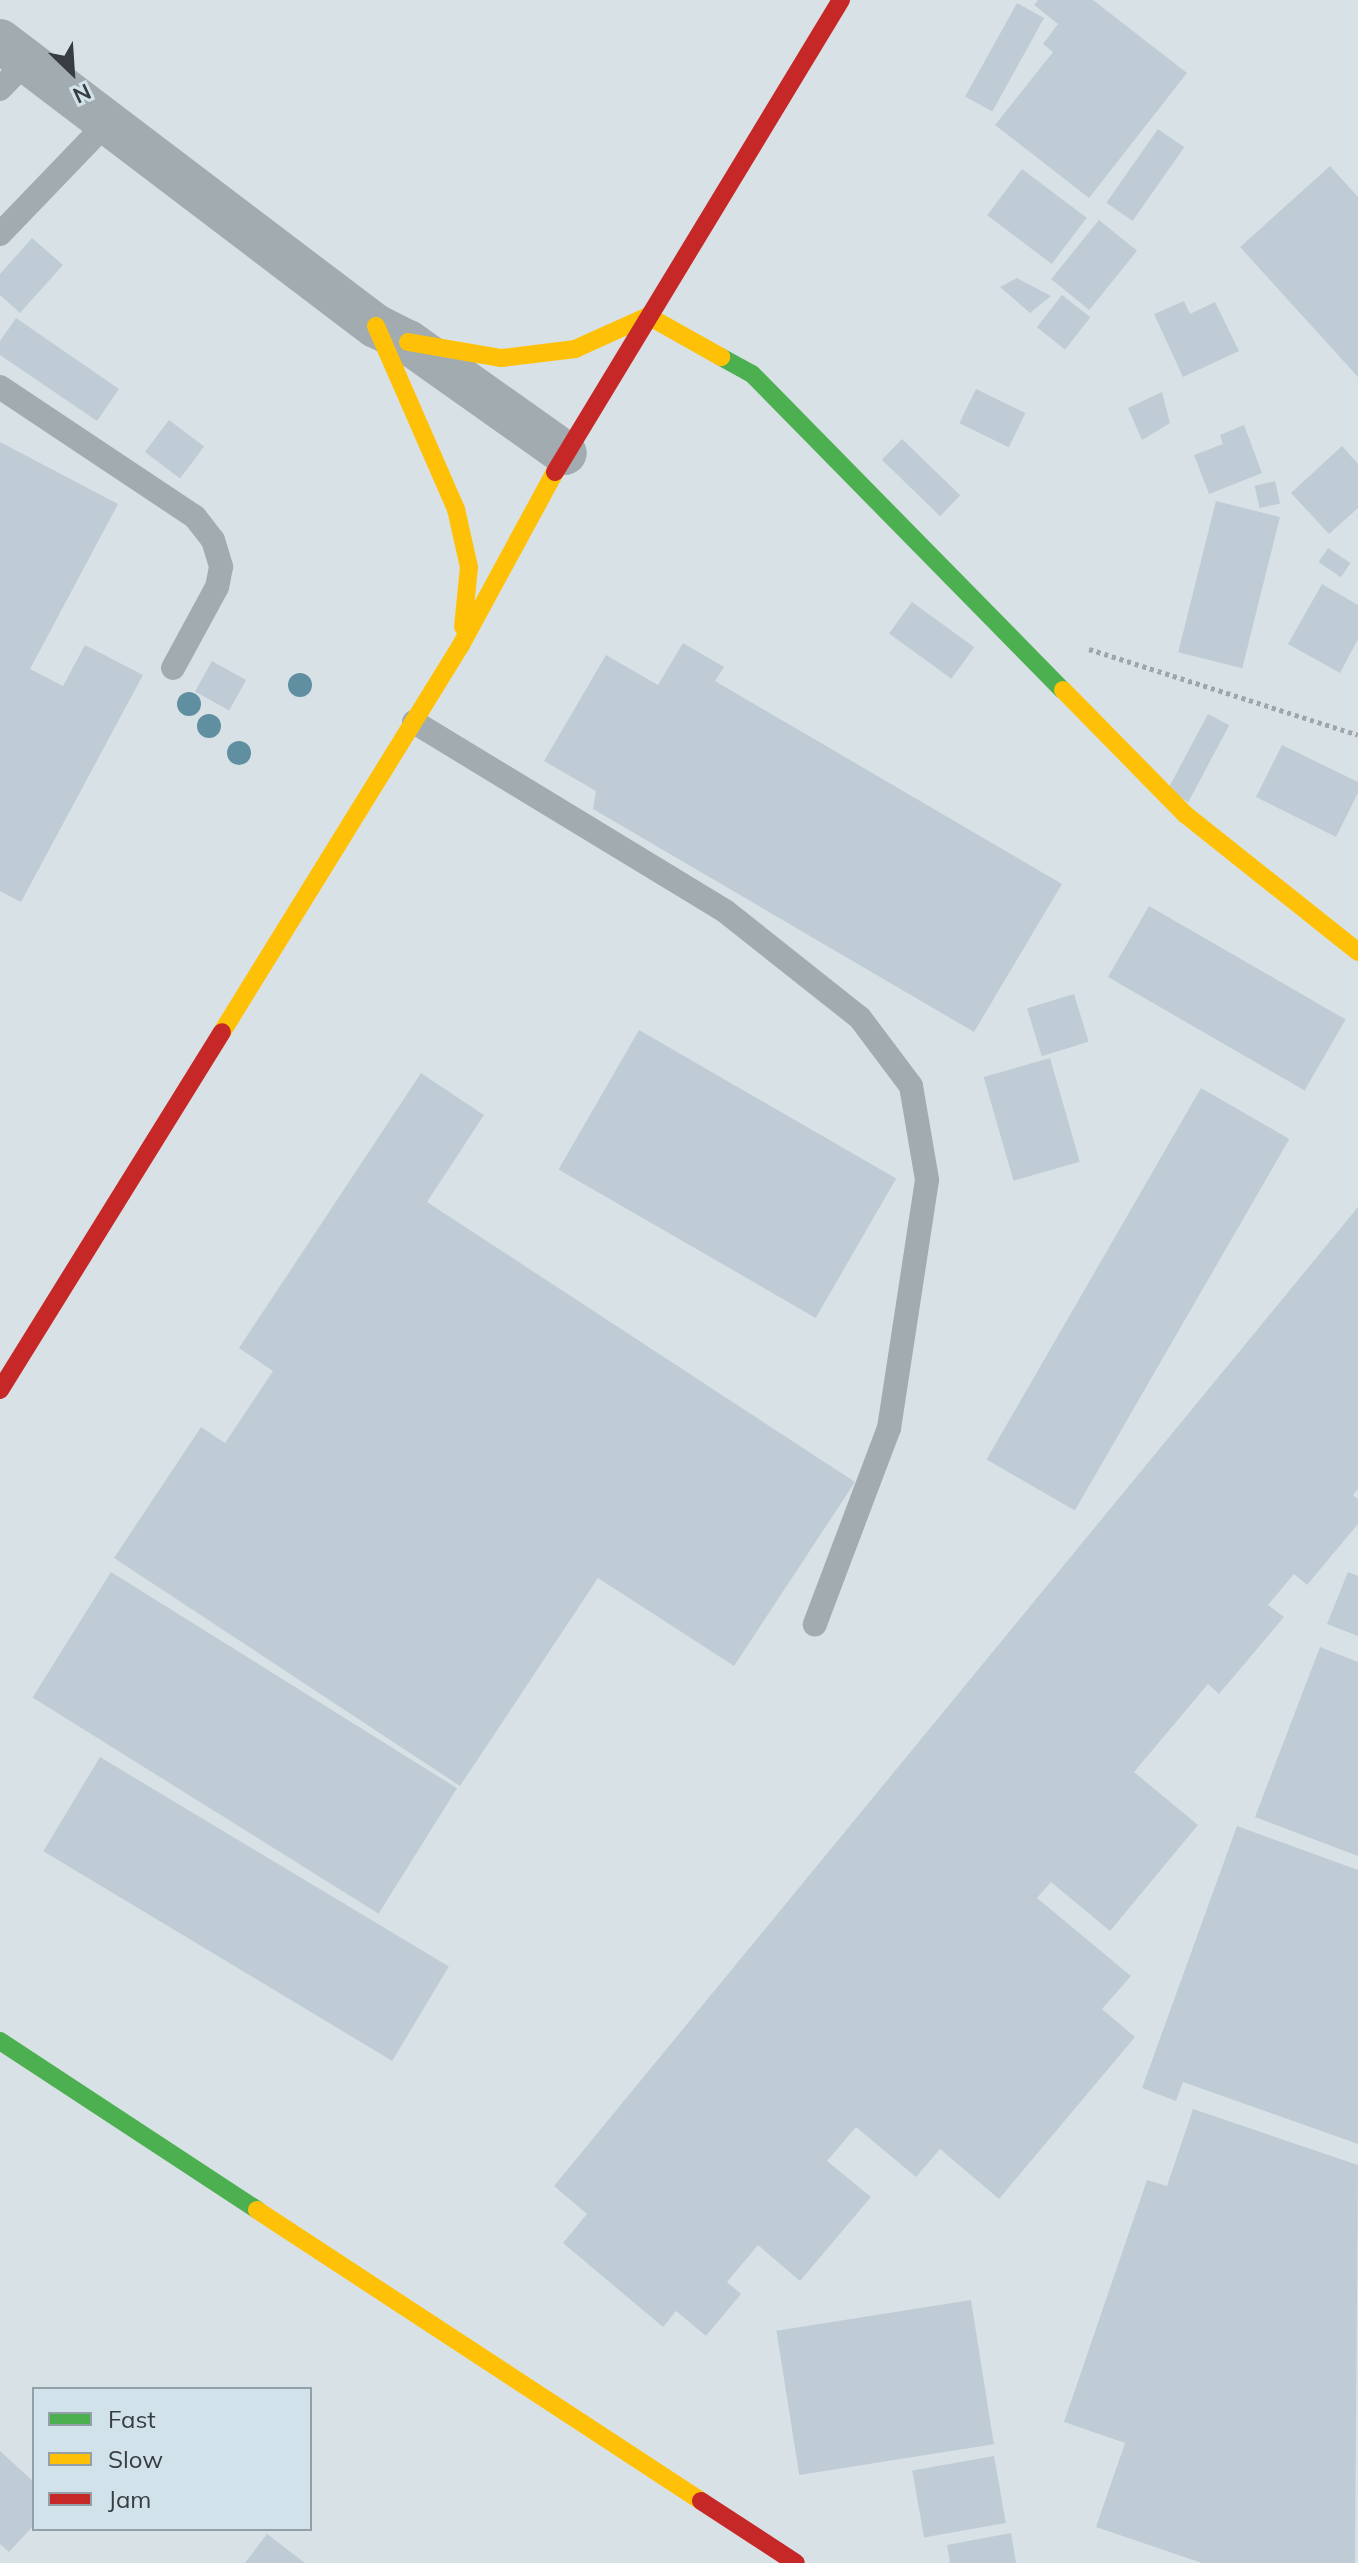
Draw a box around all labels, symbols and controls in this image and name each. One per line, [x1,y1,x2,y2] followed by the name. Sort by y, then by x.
[32,32,112,112] north arrow
[69,78,96,110] text: N
[32,2387,312,2531] legend
[108,2404,156,2434] text: Fast
[108,2444,163,2474] text: Slow
[108,2484,151,2514] text: Jam

